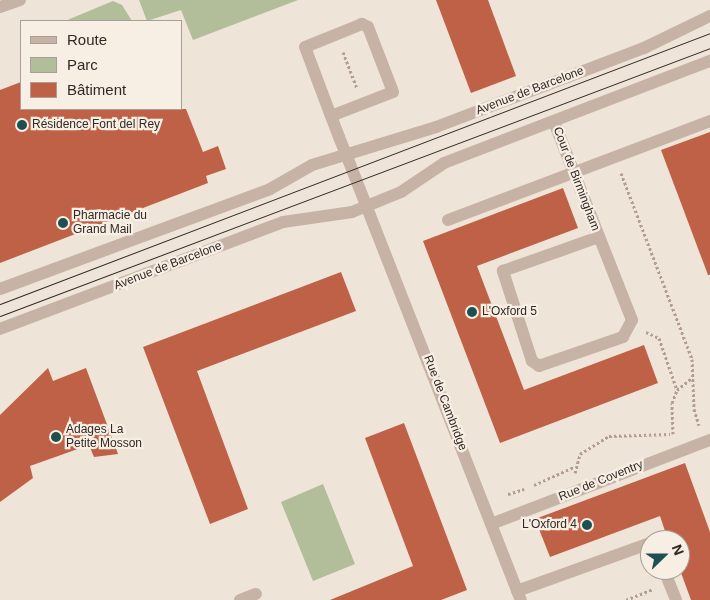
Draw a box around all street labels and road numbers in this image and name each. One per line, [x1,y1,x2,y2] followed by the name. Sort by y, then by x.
[474,64,586,118] street label: Avenue de Barcelone
[550,125,602,233] street label: Cour de Birmingham
[112,239,224,293] street label: Avenue de Barcelone
[420,353,470,453] street label: Rue de Cambridge
[557,457,645,505] street label: Rue de Coventry

